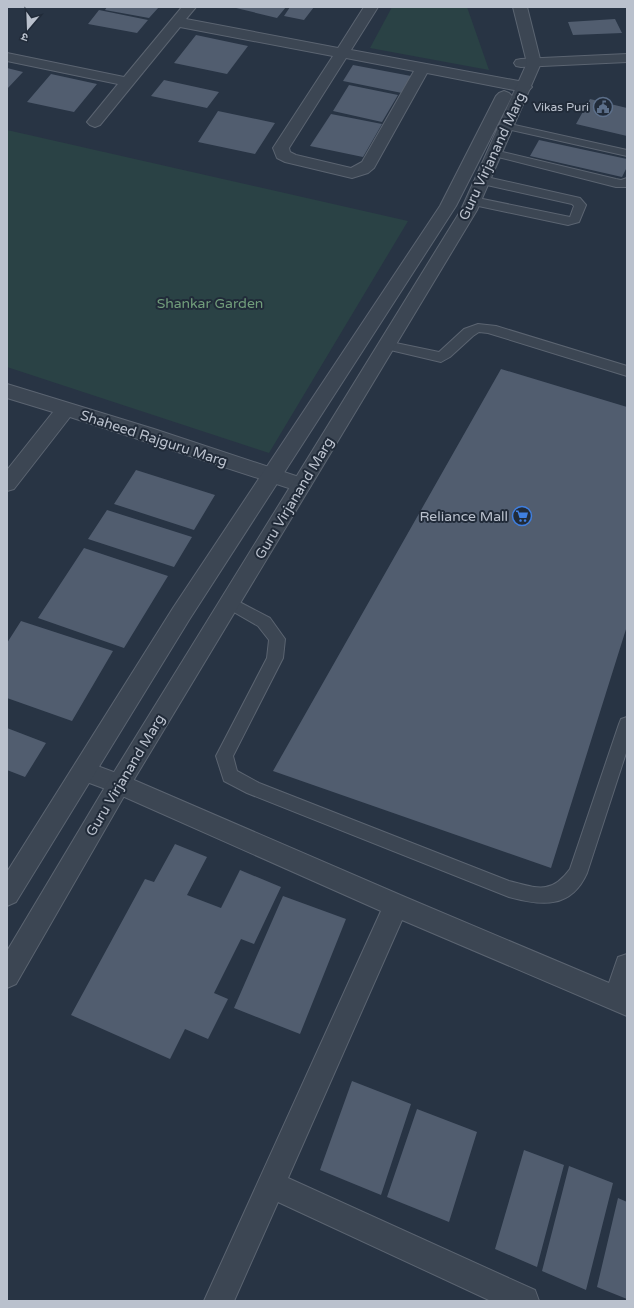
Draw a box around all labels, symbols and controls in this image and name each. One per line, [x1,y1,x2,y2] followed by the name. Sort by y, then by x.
[8,8,48,48] north arrow
[19,30,30,44] text: उ
[455,90,530,223] street label: Guru Virjanand Marg
[592,96,614,118] public building icon: Vikas Puri
[533,100,589,114] place label: Vikas Puri
[157,295,263,312] park label: Shankar Garden
[78,407,229,470] street label: Shaheed Rajguru Marg
[251,434,338,562] street label: Guru Virjanand Marg
[511,505,533,527] supermarket icon: Reliance Mall
[419,508,508,525] place label: Reliance Mall
[82,711,169,839] street label: Guru Virjanand Marg

